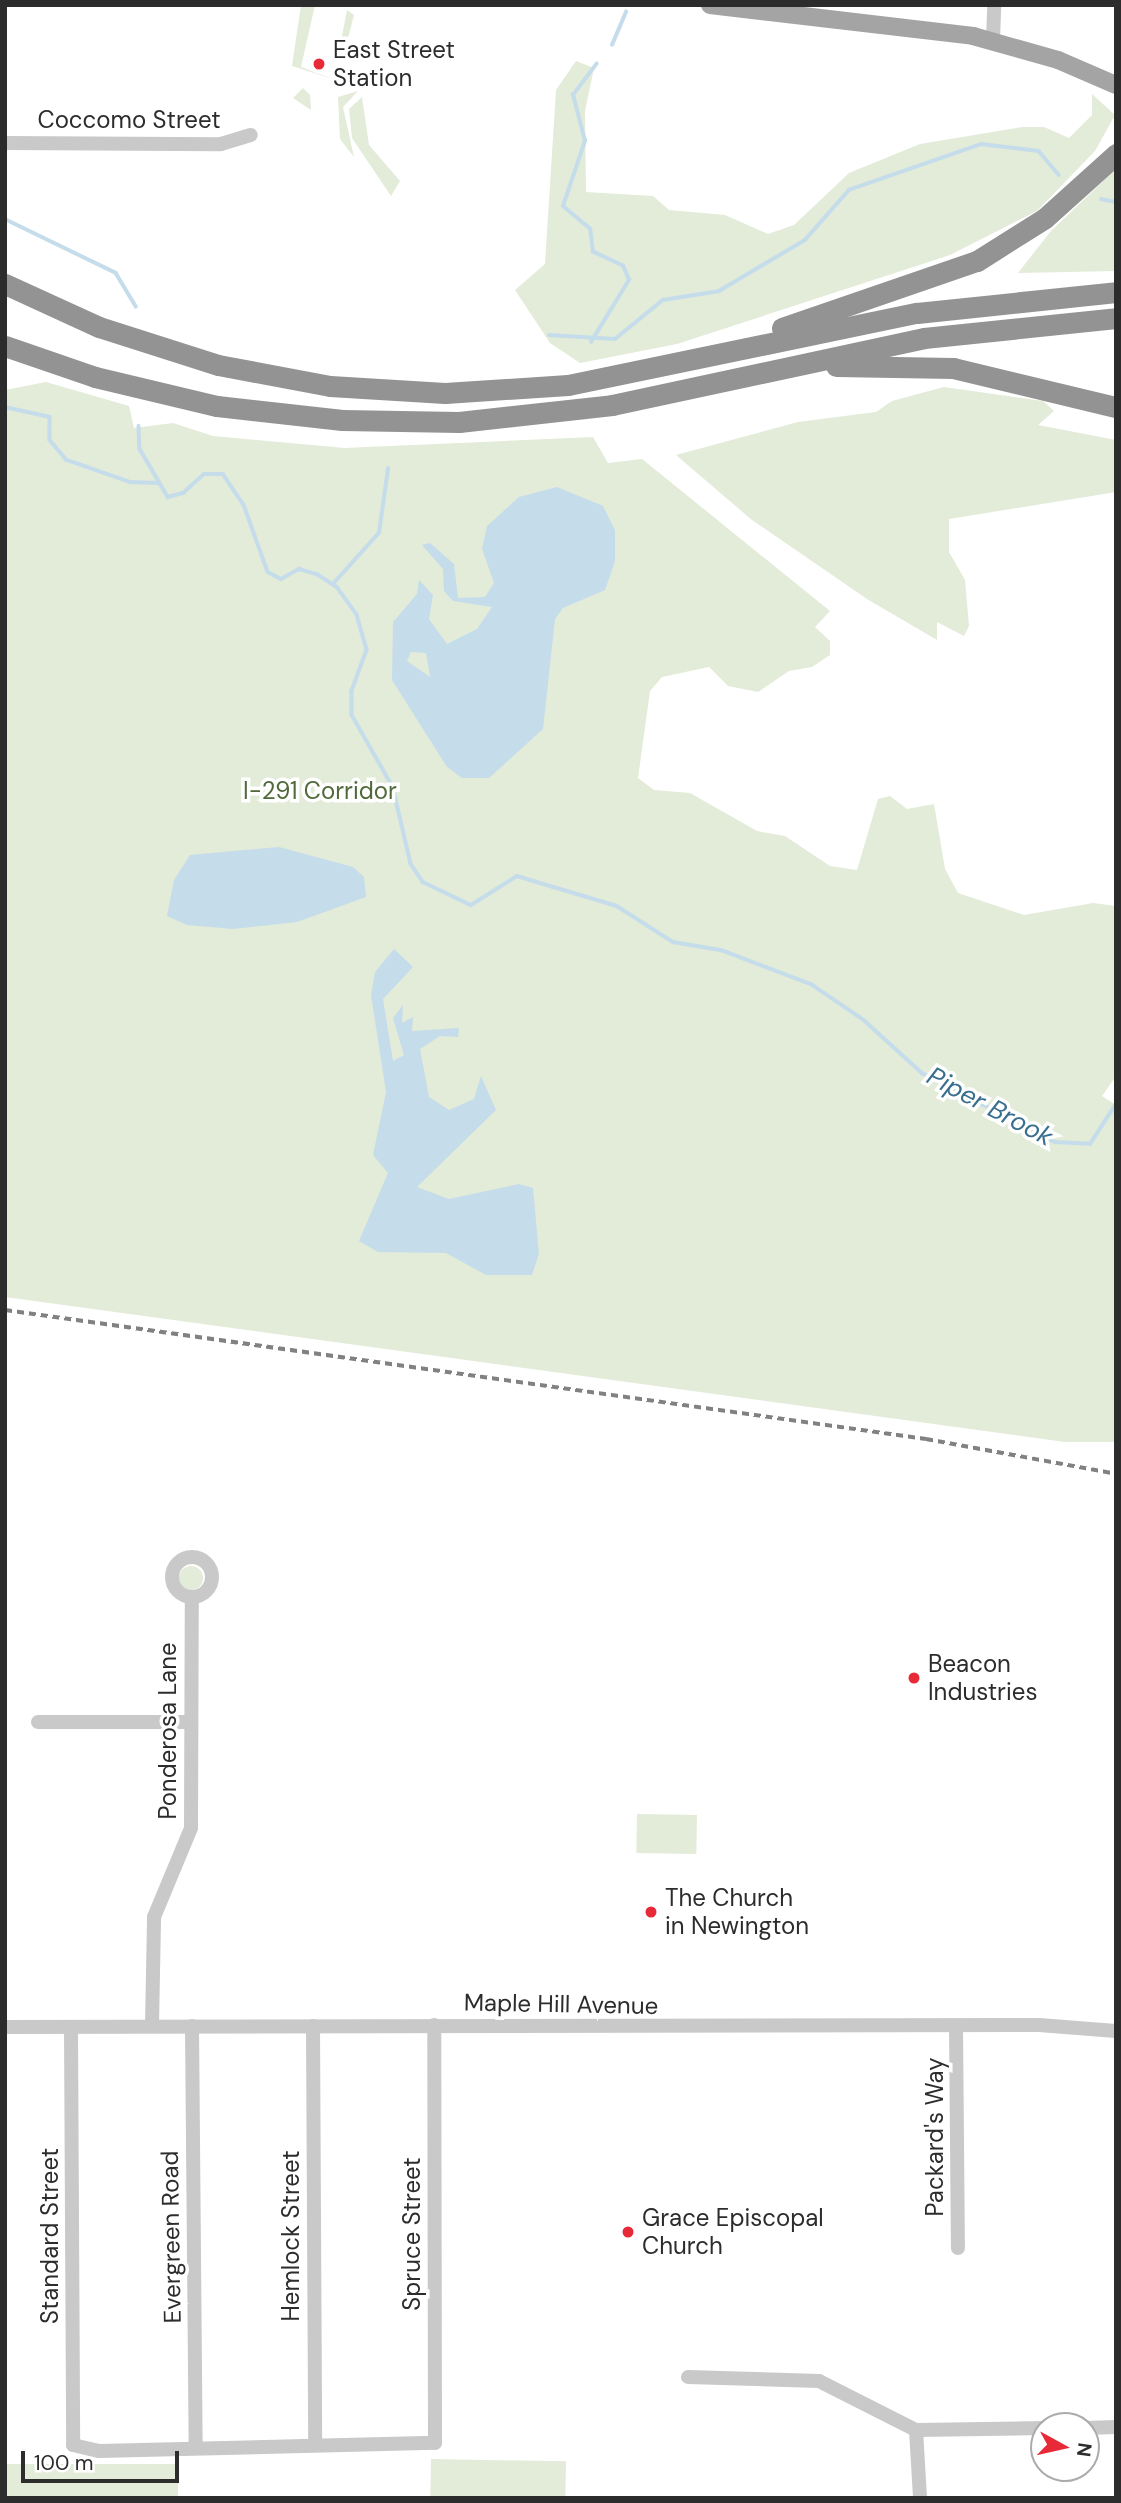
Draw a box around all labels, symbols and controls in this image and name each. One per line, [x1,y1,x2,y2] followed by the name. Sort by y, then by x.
[333,36,455,92] place label: East Street Station
[311,56,327,72] marker: East Street Station
[37,106,221,134] street label: Coccomo Street
[243,777,397,805] park label: I-291 Corridor
[922,1061,1058,1153] water label: Piper Brook
[154,1642,182,1820] street label: Ponderosa Lane
[928,1650,1037,1706] place label: Beacon Industries
[906,1670,922,1686] marker: Beacon Industries
[665,1884,809,1940] place label: The Church in Newington
[643,1904,659,1920] marker: The Church in Newington
[464,1988,658,2020] street label: Maple Hill Avenue
[921,2057,949,2217] street label: Packard's Way
[36,2148,64,2324] street label: Standard Street
[155,2150,187,2324] street label: Evergreen Road
[277,2150,305,2322] street label: Hemlock Street
[398,2157,426,2311] street label: Spruce Street
[642,2204,824,2260] place label: Grace Episcopal Church
[620,2224,636,2240] marker: Grace Episcopal Church
[1030,2412,1100,2482] north arrow
[24,2436,182,2480] scale bar
[1071,2441,1098,2458] text: N
[34,2449,94,2477] text: 100 m

